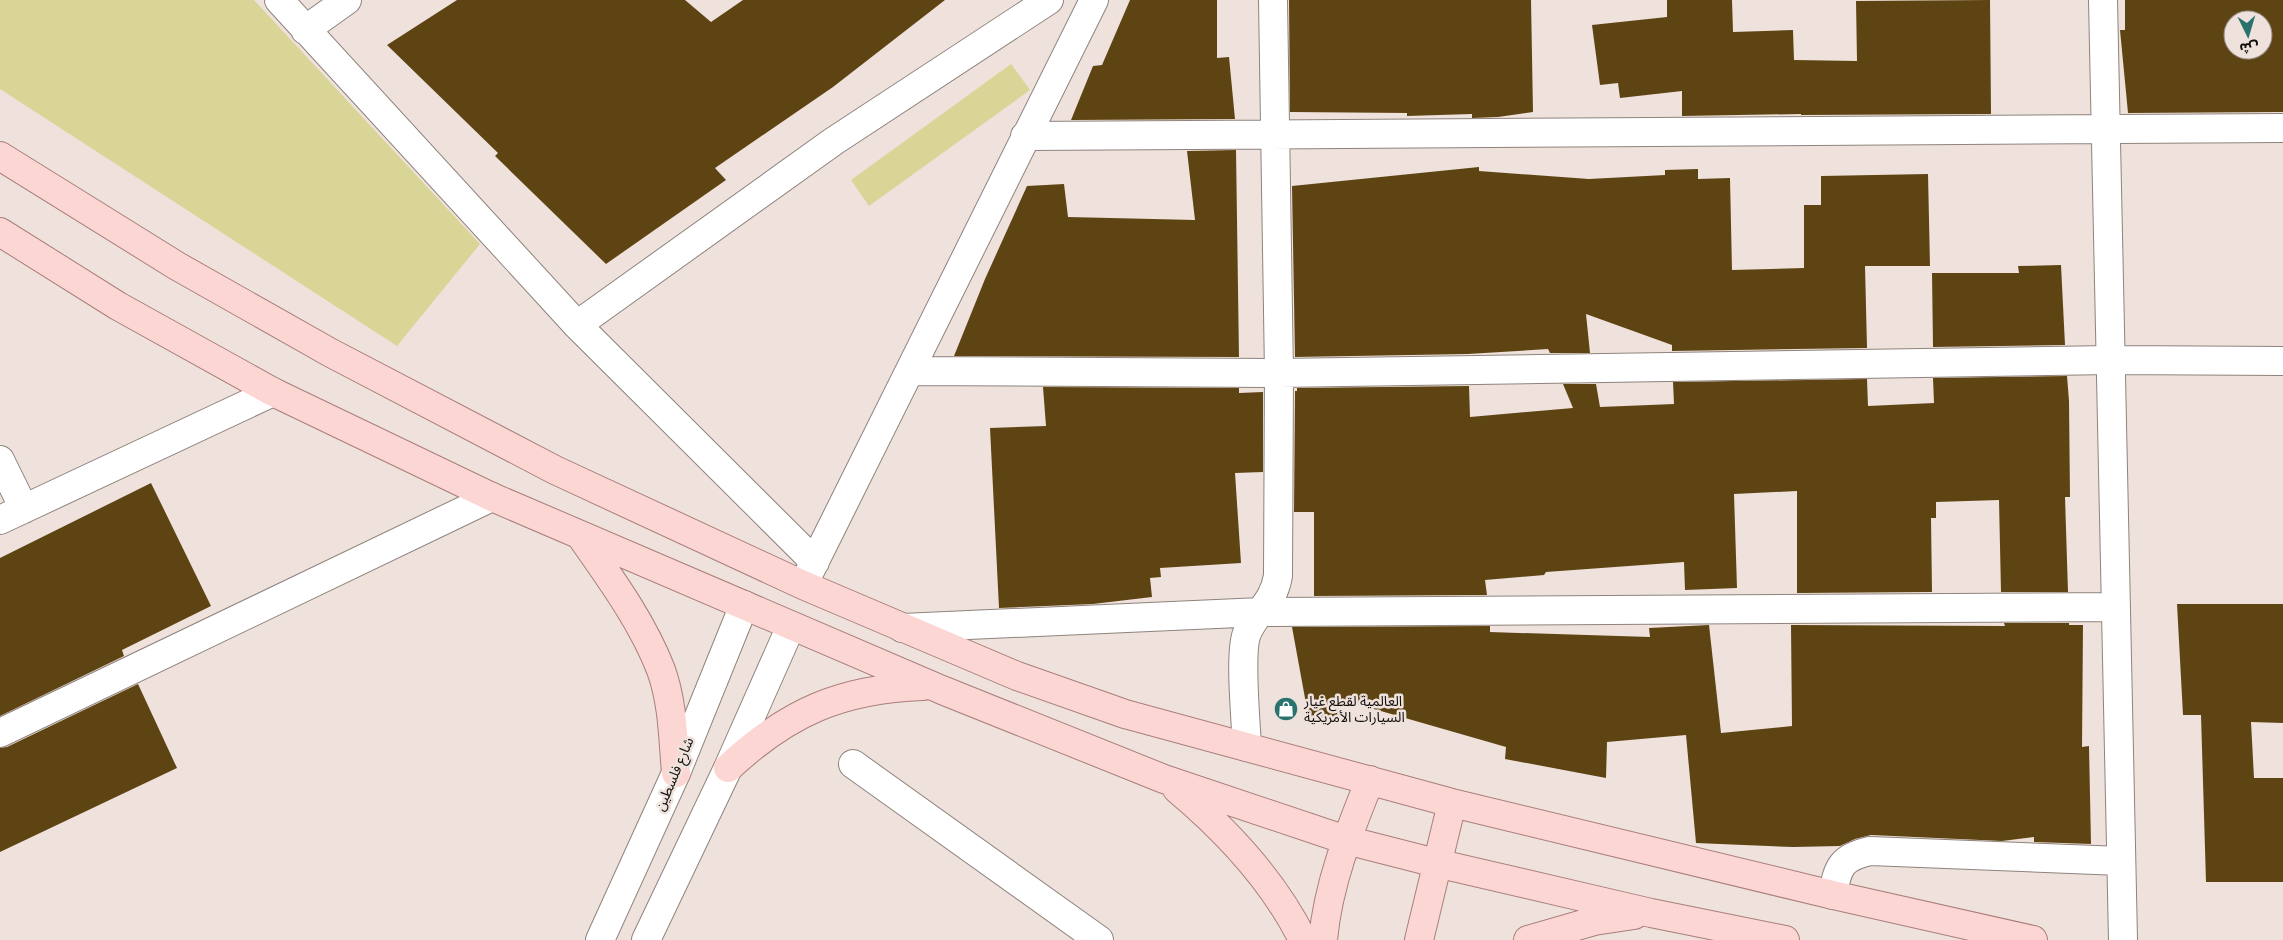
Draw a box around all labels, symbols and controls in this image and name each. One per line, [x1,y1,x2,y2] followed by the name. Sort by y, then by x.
[2223,10,2273,60] north arrow
[2239,38,2259,57] text: ش
[1303,693,1405,726] place label: العالمية لقطع غيار السيارات الأمريكية
[1273,696,1299,722] shop icon: العالمية لقطع غيار السيارات الأمريكية
[651,735,699,814] street label: شارع فلسطين

